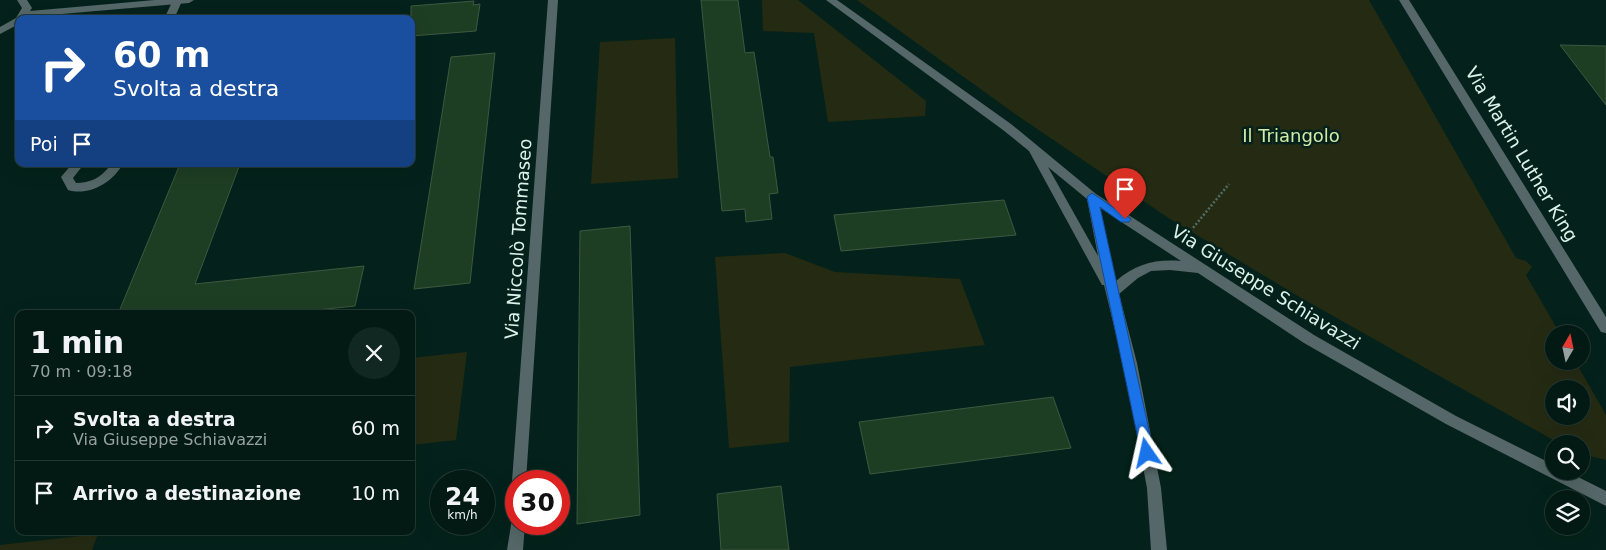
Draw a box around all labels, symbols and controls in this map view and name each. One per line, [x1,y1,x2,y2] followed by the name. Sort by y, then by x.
[30,35,95,100] icon: right
[113,35,210,75] text: 60 m
[1461,63,1583,245] street label: Via Martin Luther King
[113,76,279,101] text: Svolta a destra
[1242,125,1340,146] park label: Il Triangolo
[68,130,96,158] icon: arrive
[30,133,58,155] text: Poi
[501,138,535,340] street label: Via Niccolò Tommaseo
[1104,168,1146,219] pin
[1111,175,1139,203] icon: arrive
[1168,220,1364,354] street label: Via Giuseppe Schiavazzi
[30,325,124,360] text: 1 min
[1545,325,1590,370] north arrow
[1545,325,1590,535] map controls
[348,327,400,379] button: close
[30,362,132,381] text: 70 m · 09:18
[1545,380,1590,425] button: sound
[73,408,236,430] text: Svolta a destra
[30,414,58,442] icon: right
[351,417,400,439] text: 60 m
[1120,426,1172,478] position arrow
[73,430,267,449] text: Via Giuseppe Schiavazzi
[1545,435,1590,480] button: search
[505,470,570,535] speed limit sign: 30
[30,479,58,507] icon: arrive
[73,482,301,504] text: Arrivo a destinazione
[351,482,400,504] text: 10 m
[445,482,480,511] text: 24
[1545,490,1590,535] button: layers
[447,508,478,522] text: km/h

